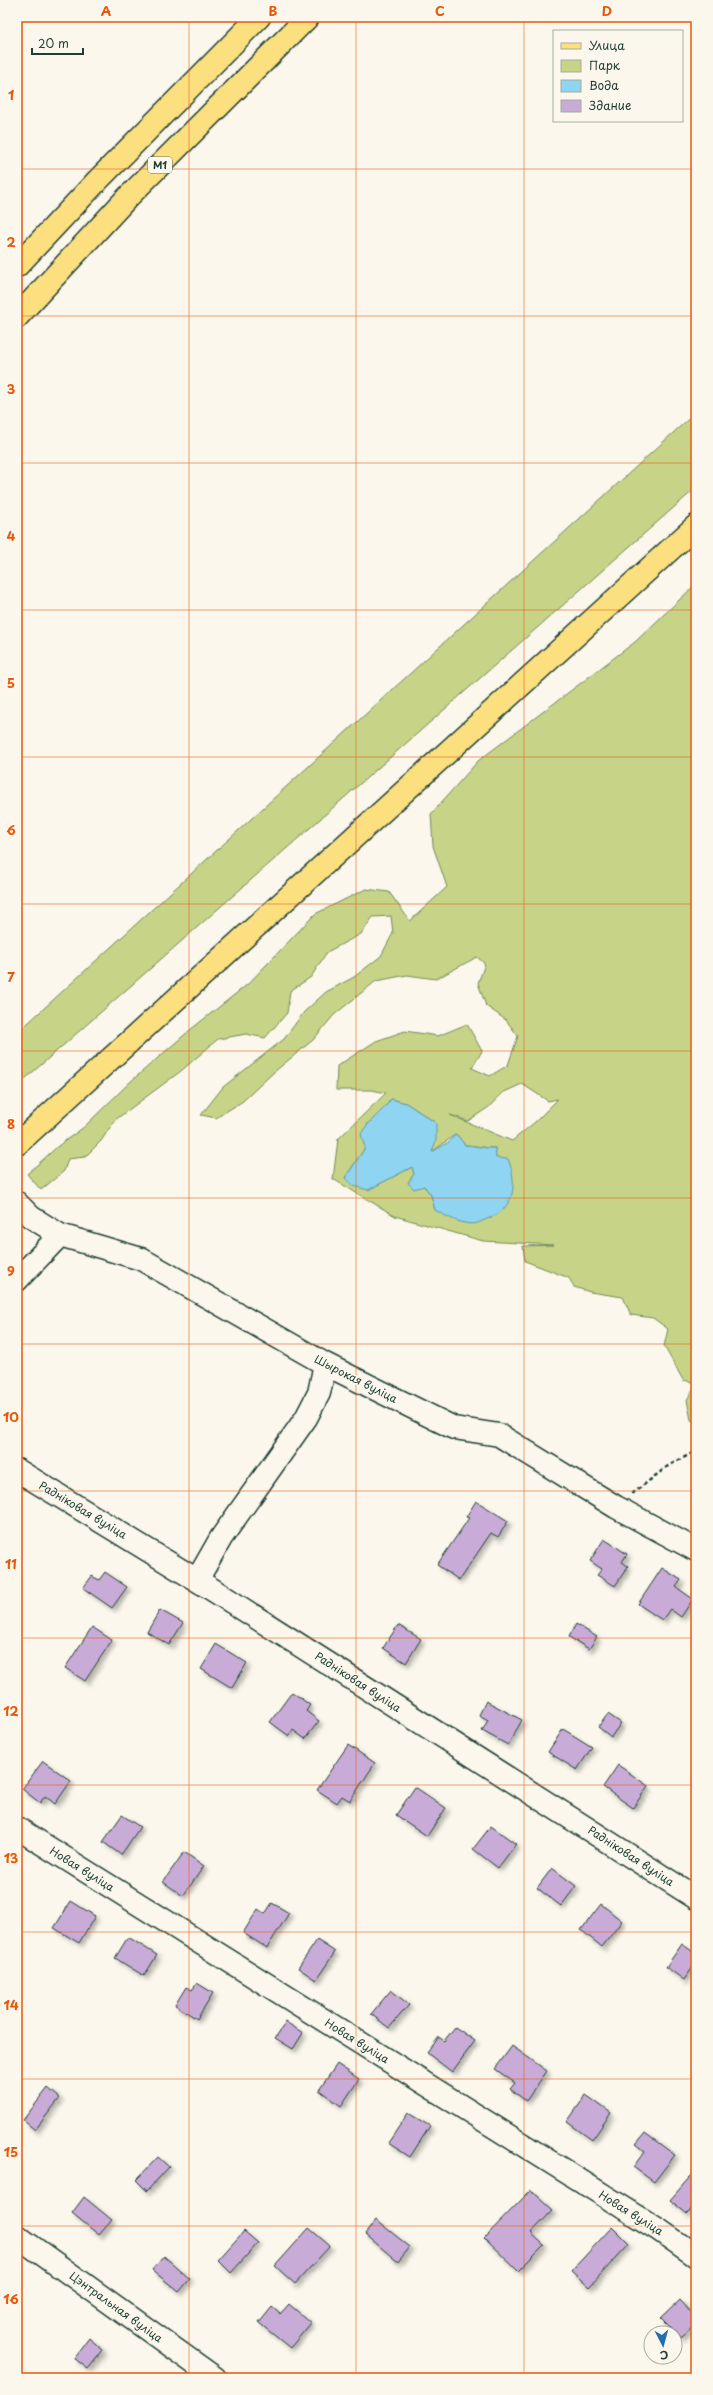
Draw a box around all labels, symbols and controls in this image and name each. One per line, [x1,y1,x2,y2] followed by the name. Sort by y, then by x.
[101,1,111,20] text: A
[269,1,278,20] text: B
[435,1,445,20] text: C
[602,1,612,20] text: D
[32,30,83,56] scale bar
[553,30,683,122] legend
[38,34,69,52] text: 20 m
[589,36,625,54] text: Улица
[589,56,621,74] text: Парк
[589,76,619,94] text: Вода
[8,85,14,104] text: 1
[589,96,631,114] text: Здание
[148,157,172,173] road number: М1
[6,232,16,251] text: 2
[7,379,16,398] text: 3
[7,526,16,545] text: 4
[7,673,15,692] text: 5
[6,820,16,839] text: 6
[7,967,15,986] text: 7
[7,1114,15,1133] text: 8
[7,1261,15,1280] text: 9
[312,1350,401,1407] street label: Шырокая вуліца
[3,1407,19,1426] text: 10
[36,1477,131,1543] street label: Радніковая вуліца
[5,1554,17,1573] text: 11
[312,1647,405,1716] street label: Радніковая вуліца
[3,1701,19,1720] text: 12
[585,1821,678,1890] street label: Радніковая вуліца
[47,1842,118,1895] street label: Новая вуліца
[4,1848,19,1867] text: 13
[3,1995,19,2014] text: 14
[322,2014,393,2067] street label: Новая вуліца
[4,2142,18,2161] text: 15
[596,2186,667,2239] street label: Новая вуліца
[66,2267,167,2346] street label: Цэнтральная вуліца
[3,2289,19,2308] text: 16
[643,2325,683,2365] north arrow
[659,2347,669,2364] text: С

